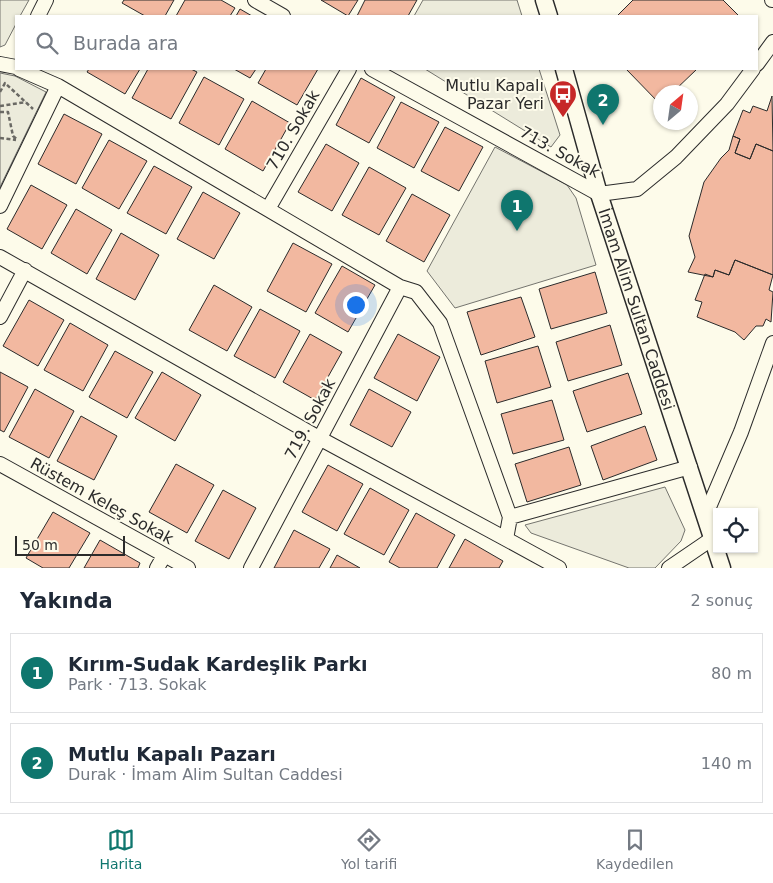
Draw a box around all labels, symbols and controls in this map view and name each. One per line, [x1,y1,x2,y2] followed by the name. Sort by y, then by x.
[15,15,758,70] search box
[33,29,61,57] icon: search
[73,32,178,54] text: Burada ara
[445,76,544,113] place label: Mutlu Kapalı Pazar Yeri
[548,79,578,118] bus stop icon: Mutlu Kapalı Pazar Yeri
[587,84,619,125] pin: 2
[653,85,698,130] north arrow
[263,86,324,173] street label: 710. Sokak
[517,122,604,182] street label: 713. Sokak
[501,190,533,231] pin: 1
[595,206,679,412] street label: İmam Alim Sultan Caddesi
[343,292,369,318] your location
[281,375,340,463] street label: 719. Sokak
[27,454,178,549] street label: Rüstem Keleş Sokak
[713,508,758,553] map controls
[713,508,758,553] button: locate
[15,533,125,556] scale bar
[22,537,58,553] text: 50 m
[20,589,113,613] text: Yakında
[691,591,753,610] text: 2 sonuç
[68,653,367,675] text: Kırım-Sudak Kardeşlik Parkı
[31,664,43,683] text: 1
[711,664,752,683] text: 80 m
[68,675,207,694] text: Park · 713. Sokak
[68,743,276,765] text: Mutlu Kapalı Pazarı
[31,754,43,773] text: 2
[701,754,752,773] text: 140 m
[68,765,343,784] text: Durak · İmam Alim Sultan Caddesi
[99,826,142,872] tab: Harita
[341,826,397,872] tab: Yol tarifi
[596,826,674,872] tab: Kaydedilen

